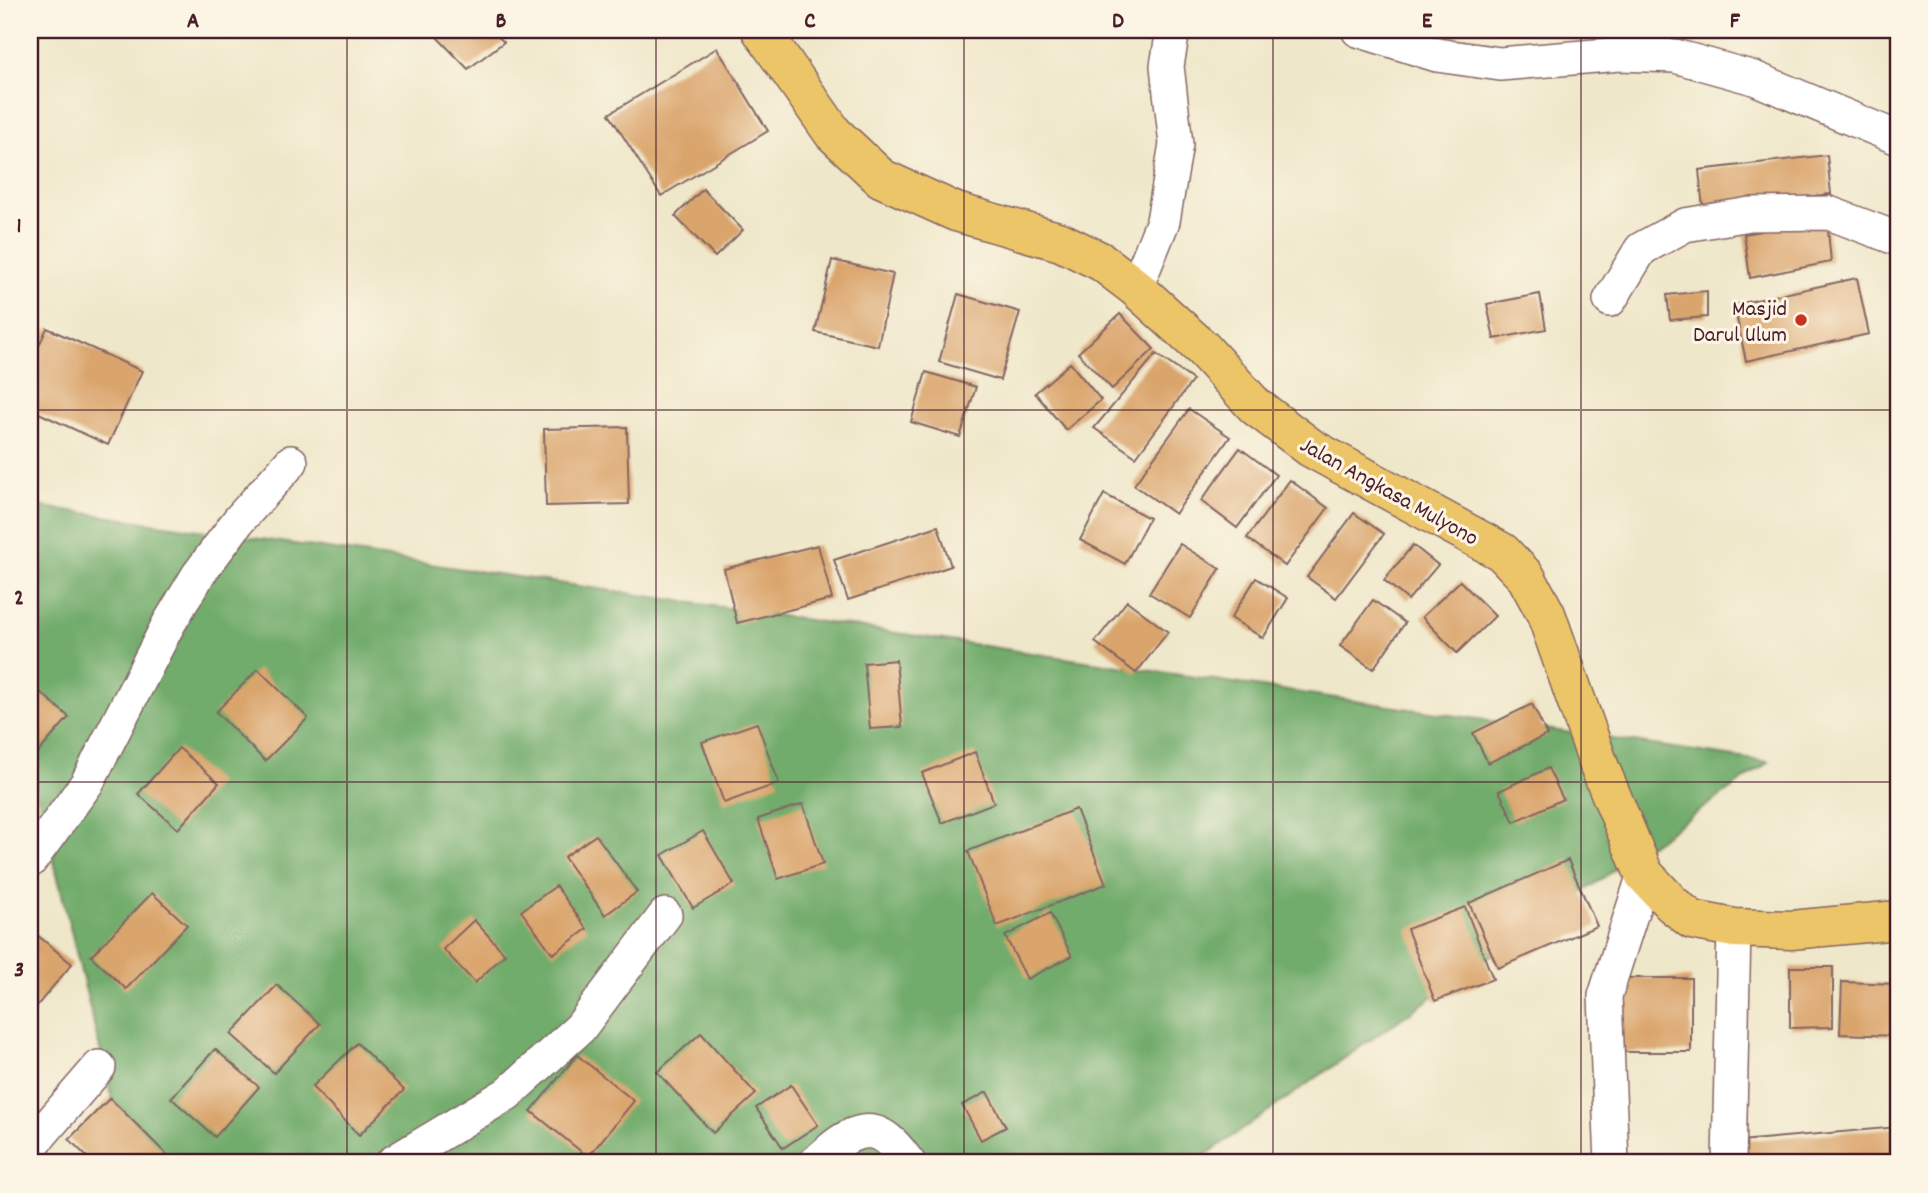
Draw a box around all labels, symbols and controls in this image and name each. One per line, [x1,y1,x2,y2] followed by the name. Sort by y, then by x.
[187,6,199,39] text: A
[496,6,507,39] text: B
[804,6,816,39] text: C
[1112,6,1124,39] text: D
[1422,6,1433,39] text: E
[1730,6,1741,39] text: F
[16,211,22,244] text: 1
[1693,294,1787,353] place label: Masjid Darul Ulum
[1793,312,1809,328] marker: Masjid Darul Ulum
[1293,430,1484,556] street label: Jalan Angkasa Mulyono
[14,583,24,616] text: 2
[14,955,24,988] text: 3

